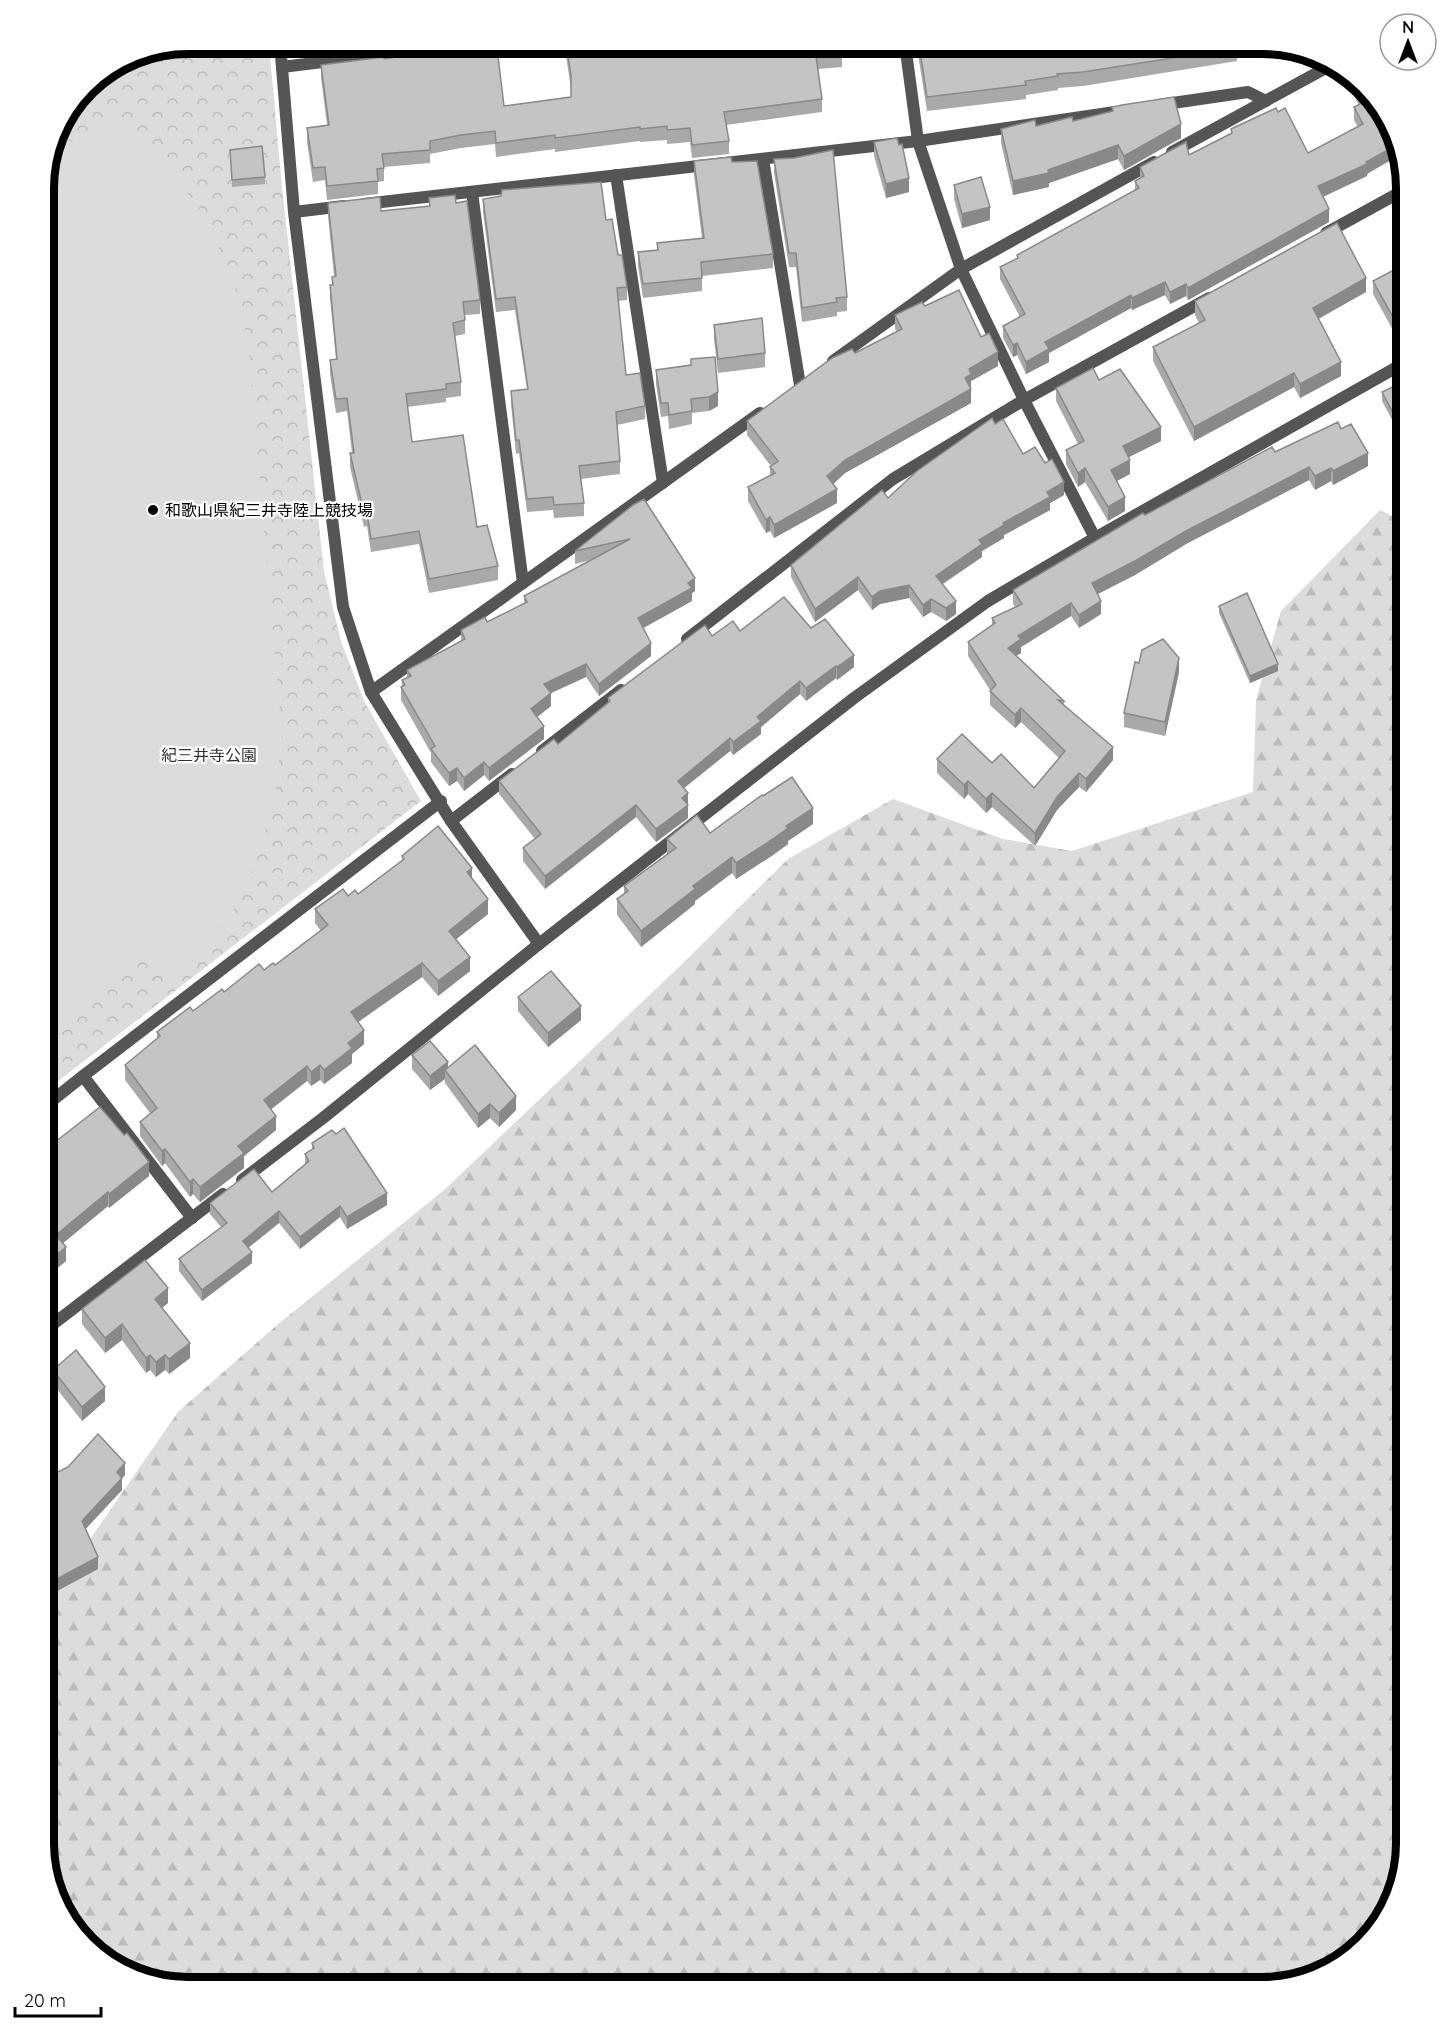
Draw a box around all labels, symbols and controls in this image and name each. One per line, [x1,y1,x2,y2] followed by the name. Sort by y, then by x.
[1378,12,1438,72] north arrow
[1402,17,1414,37] text: N
[165,500,373,520] place label: 和歌山県紀三井寺陸上競技場
[146,503,160,517] marker: 和歌山県紀三井寺陸上競技場
[161,745,257,765] park label: 紀三井寺公園
[15,1980,100,2018] scale bar
[24,1989,66,2012] text: 20 m

